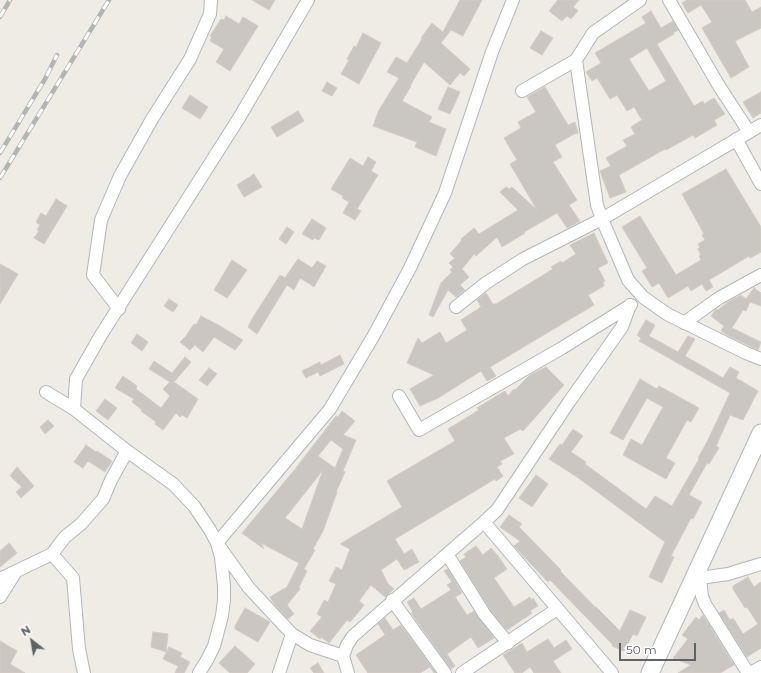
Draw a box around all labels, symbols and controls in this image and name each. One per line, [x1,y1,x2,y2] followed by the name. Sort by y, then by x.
[12,621,52,661] north arrow
[18,622,33,639] text: N
[621,635,698,661] scale bar
[626,642,657,657] text: 50 m

